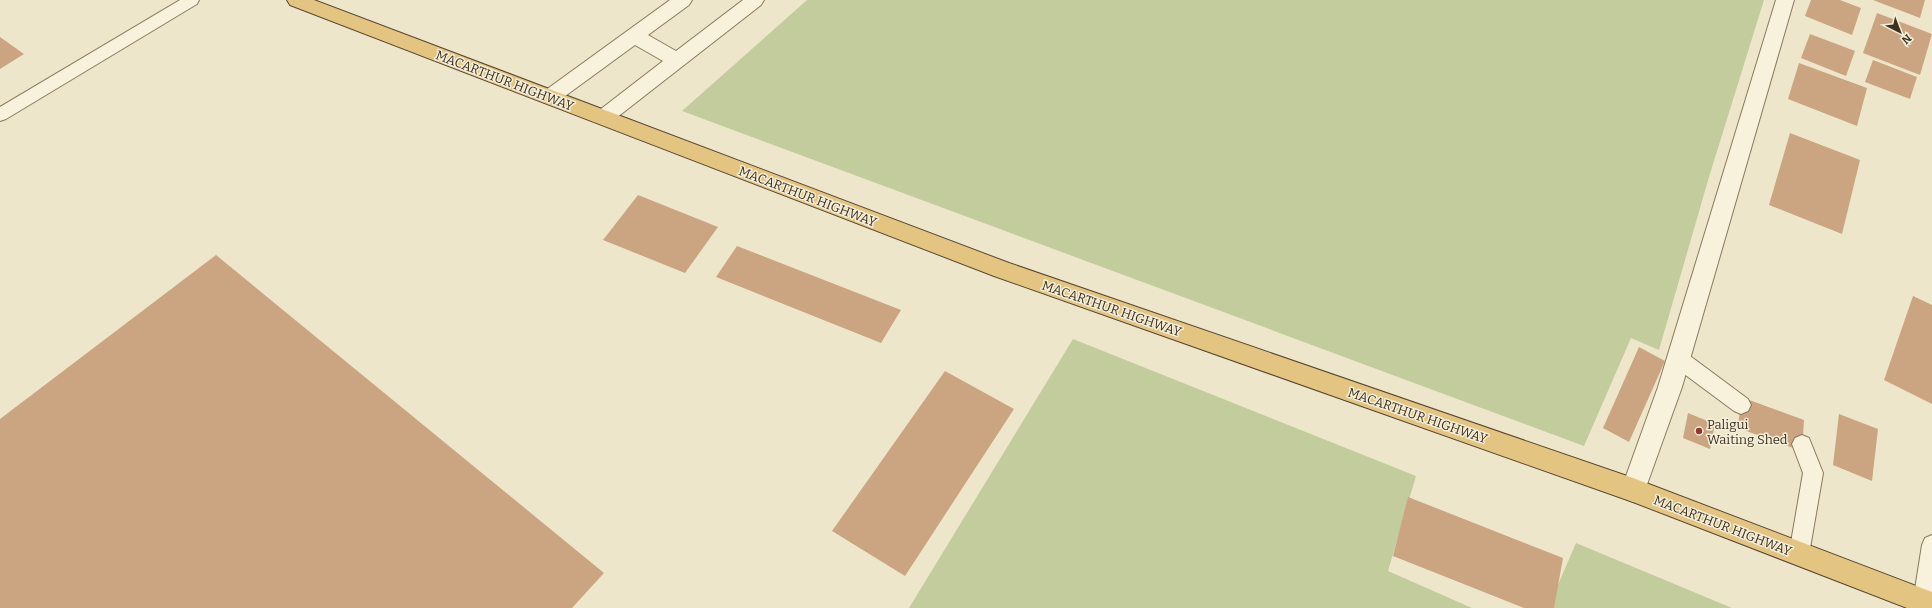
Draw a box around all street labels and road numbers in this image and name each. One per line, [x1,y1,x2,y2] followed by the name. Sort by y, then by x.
[434,47,577,114] street label: MACARTHUR HIGHWAY
[737,163,880,230] street label: MACARTHUR HIGHWAY
[1040,278,1184,340] street label: MACARTHUR HIGHWAY
[1346,385,1490,447] street label: MACARTHUR HIGHWAY
[1652,492,1795,559] street label: MACARTHUR HIGHWAY

